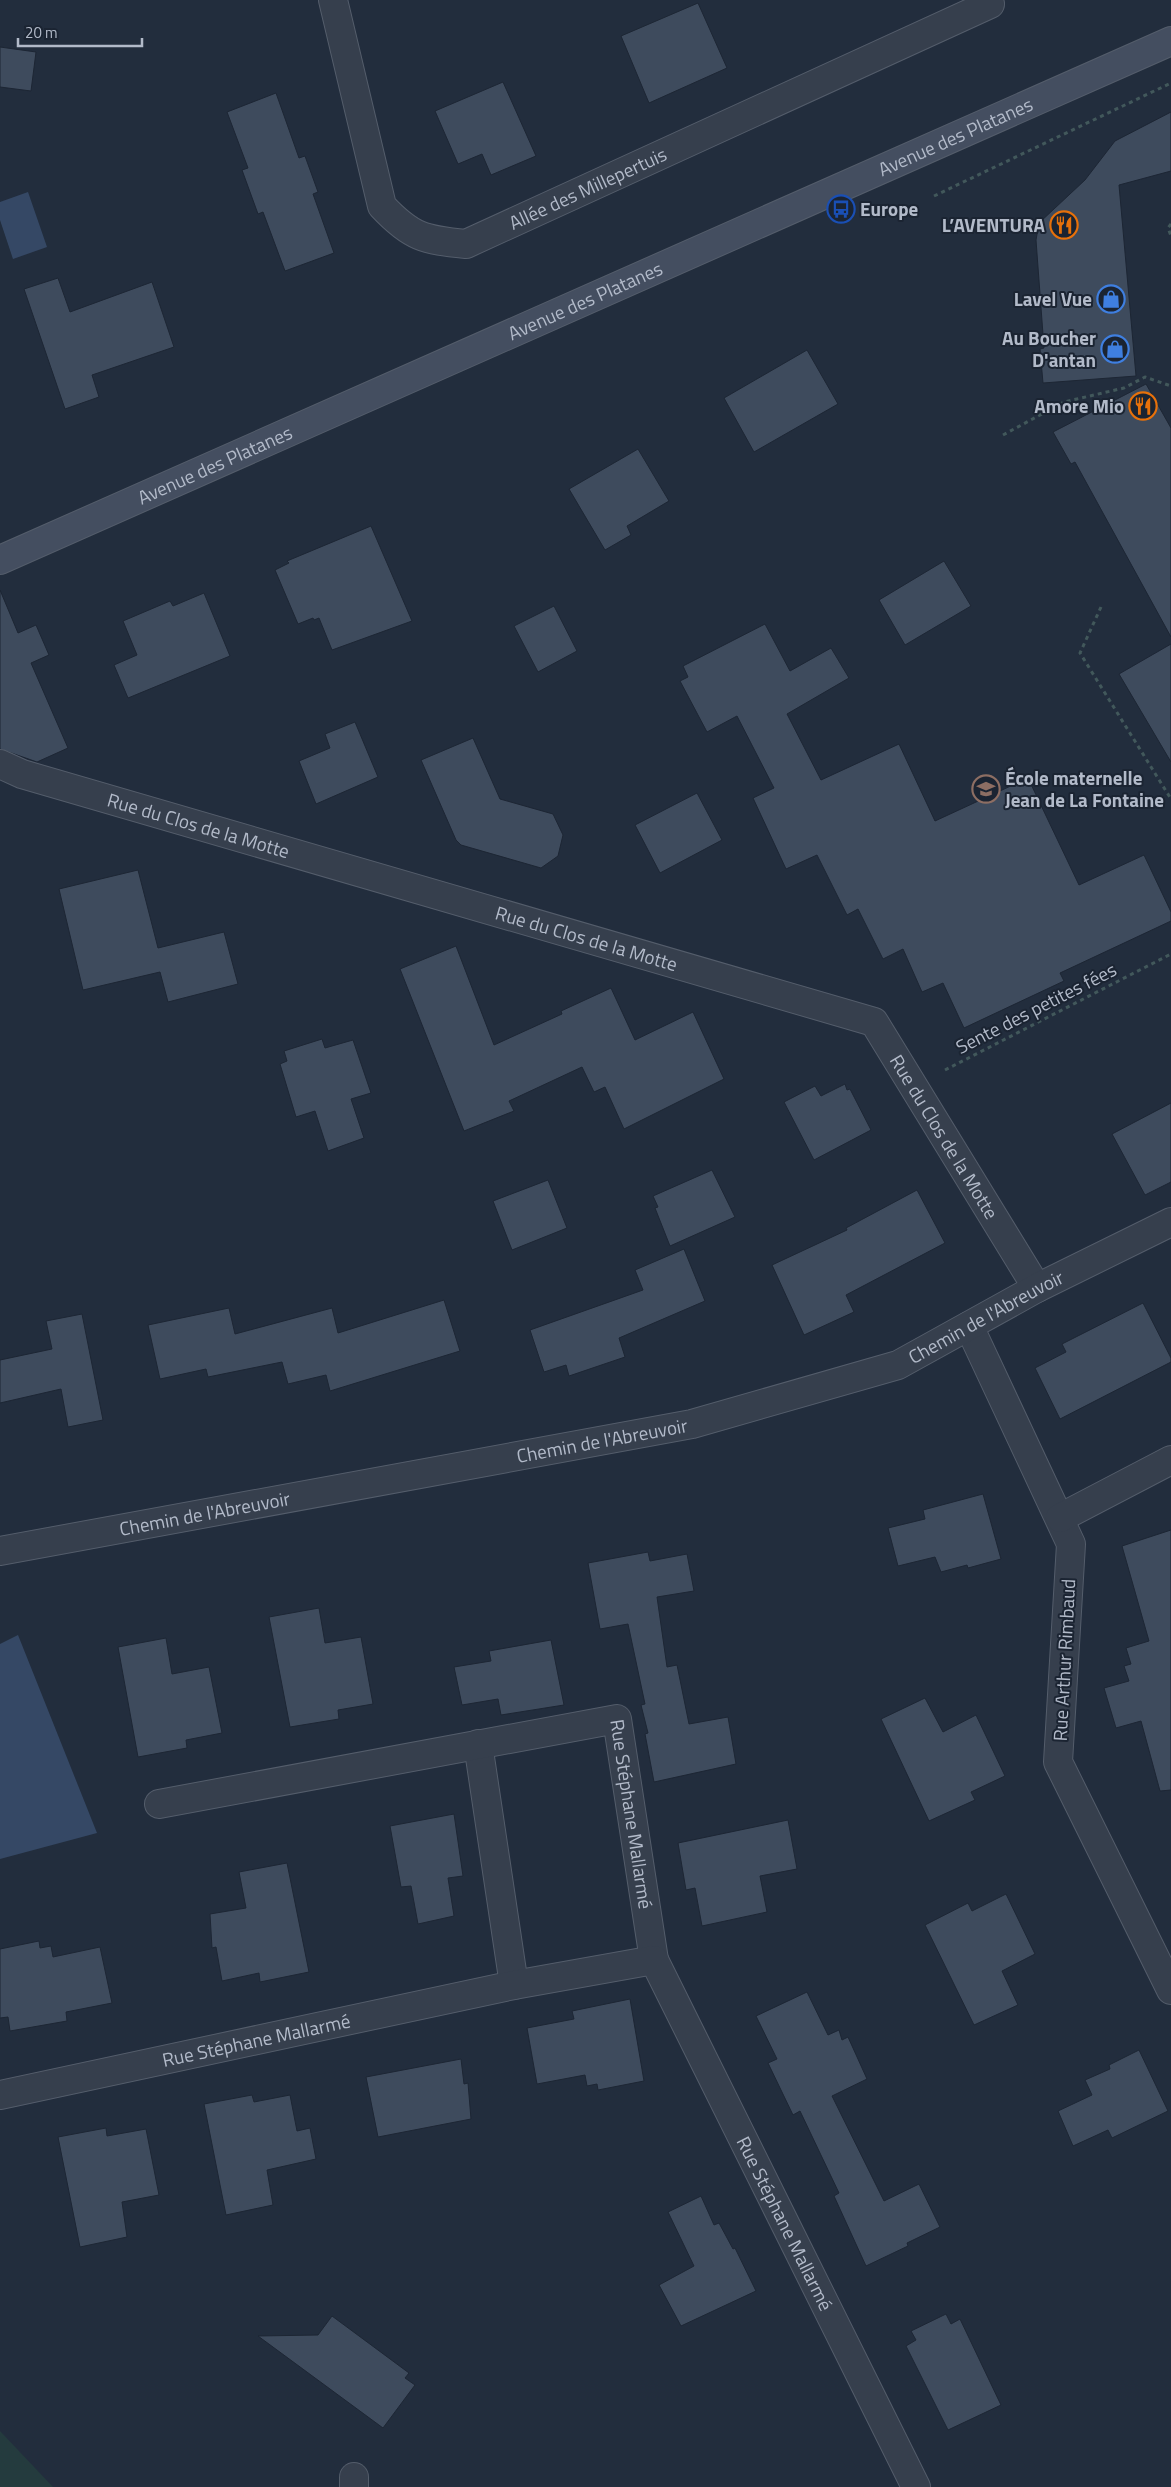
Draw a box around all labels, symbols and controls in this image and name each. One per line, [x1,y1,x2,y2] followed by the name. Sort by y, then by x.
[18,15,141,47] scale bar
[25,21,58,44] text: 20 m
[873,89,1037,183] street label: Avenue des Platanes
[504,139,671,237] street label: Allée des Millepertuis
[826,194,856,224] bus stop icon: Europe
[860,194,919,223] place label: Europe
[942,210,1046,239] place label: L’AVENTURA
[1049,210,1079,240] restaurant icon: L’AVENTURA
[503,253,667,347] street label: Avenue des Platanes
[1014,284,1092,313] place label: Lavel Vue
[1096,284,1126,314] shop icon: Lavel Vue
[1002,323,1096,374] place label: Au Boucher D'antan
[1100,334,1130,364] shop icon: Au Boucher D'antan
[1034,391,1124,420] place label: Amore Mio
[1128,391,1158,421] restaurant icon: Amore Mio
[133,417,297,511] street label: Avenue des Platanes
[1005,763,1164,814] place label: École maternelle Jean de La Fontaine
[971,774,1001,804] school or university icon: École maternelle Jean de La Fontaine
[104,785,293,865] street label: Rue du Clos de la Motte
[492,898,681,978] street label: Rue du Clos de la Motte
[950,954,1121,1061] street label: Sente des petites fées
[883,1048,1006,1224] street label: Rue du Clos de la Motte
[903,1262,1069,1371] street label: Chemin de l'Abreuvoir
[514,1410,690,1470] street label: Chemin de l'Abreuvoir
[117,1483,293,1543] street label: Chemin de l'Abreuvoir
[1045,1578,1082,1742] street label: Rue Arthur Rimbaud
[603,1717,661,1911] street label: Rue Stéphane Mallarmé
[159,2005,353,2074] street label: Rue Stéphane Mallarmé
[730,2131,841,2315] street label: Rue Stéphane Mallarmé

